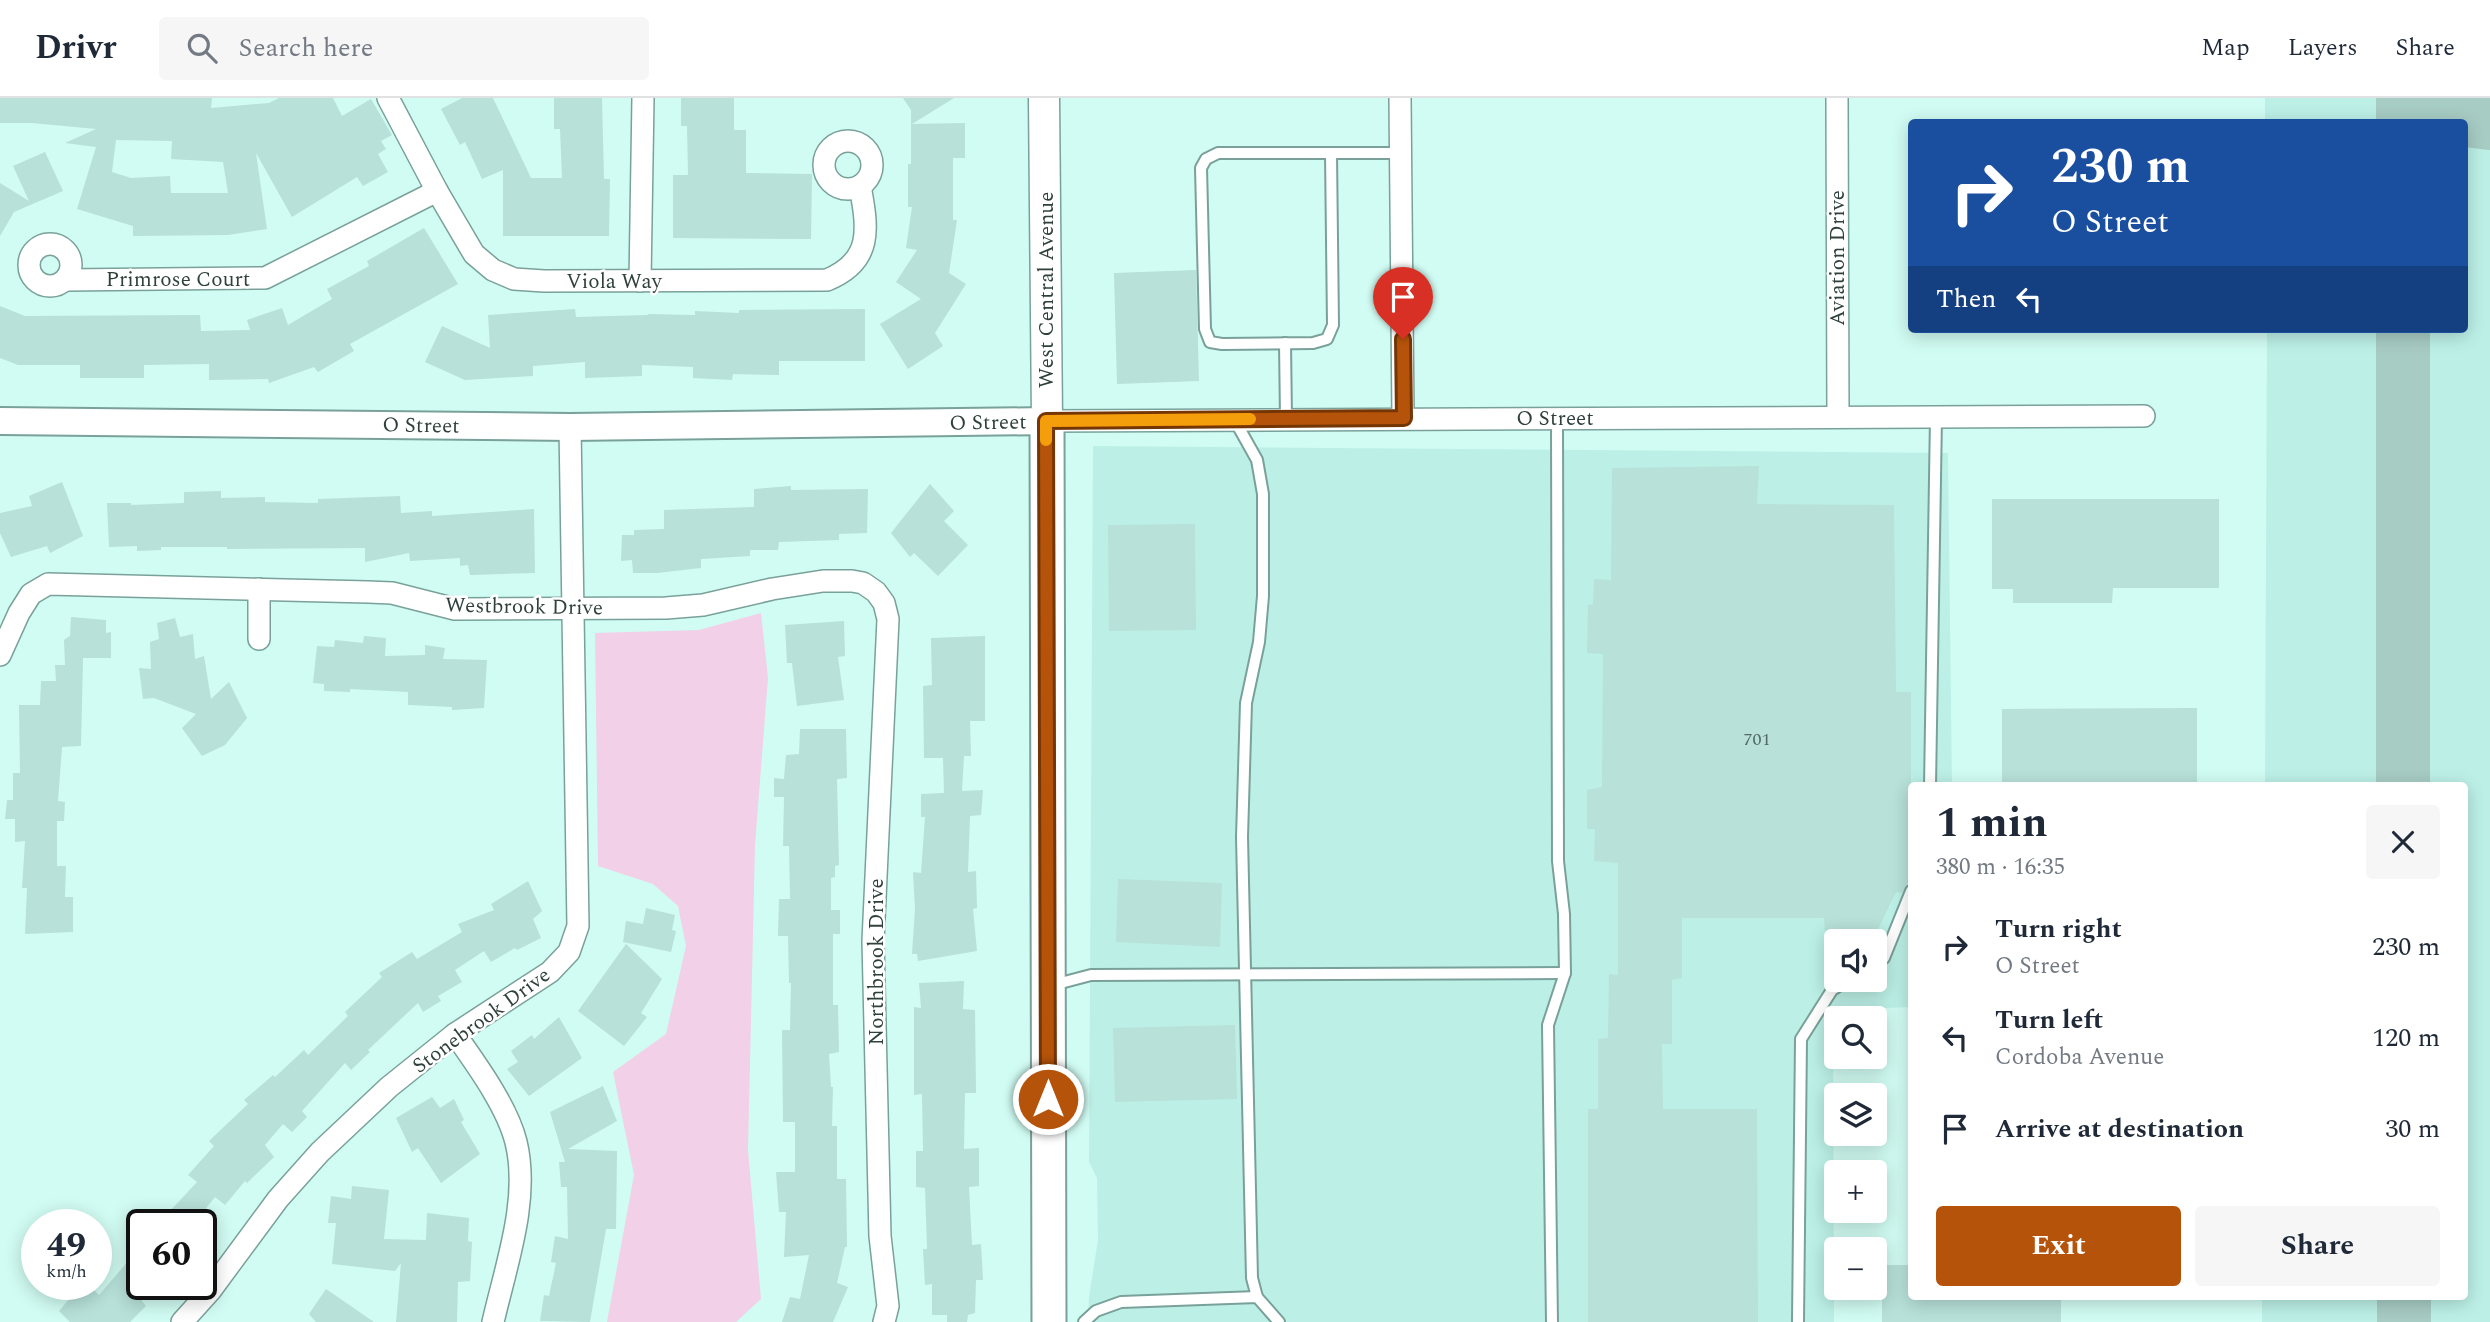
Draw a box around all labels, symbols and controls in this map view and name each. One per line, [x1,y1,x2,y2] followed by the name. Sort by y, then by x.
[159,17,649,80] search box
[35,23,117,73] text: Drivr
[239,28,373,68] text: Search here
[183,29,221,67] icon: search
[2201,30,2250,66] text: Map
[2288,30,2358,66] text: Layers
[2396,30,2455,66] text: Share
[2051,130,2190,205] text: 230 m
[1936,147,2027,238] icon: right
[1822,190,1854,326] street label: Aviation Drive
[1031,192,1063,388] street label: West Central Avenue
[2051,198,2169,247] text: O Street
[106,264,250,296] street label: Primrose Court
[566,266,663,298] street label: Viola Way
[1373,267,1433,339] pin
[1384,278,1422,316] icon: arrive
[1936,279,1996,319] text: Then
[2010,280,2048,318] icon: left
[1516,403,1594,435] street label: O Street
[949,406,1027,440] street label: O Street
[382,409,460,443] street label: O Street
[445,590,603,624] street label: Westbrook Drive
[1744,726,1771,753] house number: 701
[1936,792,2048,855] text: 1 min
[2366,805,2440,879] button: close
[1936,850,2065,885] text: 380 m · 16:35
[861,878,893,1046] street label: Northbrook Drive
[1995,909,2122,949] text: Turn right
[2372,927,2440,967] text: 230 m
[1936,928,1974,966] icon: right
[1824,929,1887,1300] map controls
[1824,929,1887,992] button: sound
[1995,949,2080,984] text: O Street
[406,960,557,1082] street label: Stonebrook Drive
[1995,1000,2103,1040] text: Turn left
[1824,1006,1887,1069] button: search
[2372,1018,2440,1058] text: 120 m
[1936,1019,1974,1057] icon: left
[1995,1040,2164,1075] text: Cordoba Avenue
[1011,1062,1085,1136] position arrow
[1824,1083,1887,1146] button: layers
[1995,1109,2244,1149] text: Arrive at destination
[2385,1109,2440,1149] text: 30 m
[1936,1110,1974,1148] icon: arrive
[1824,1160,1887,1223] button: +
[1936,1206,2181,1286] button: Exit
[2195,1206,2440,1286] button: Share
[126,1209,217,1300] speed limit sign: 60
[47,1219,86,1272] text: 49
[1824,1237,1887,1300] button: −
[46,1258,87,1285] text: km/h

